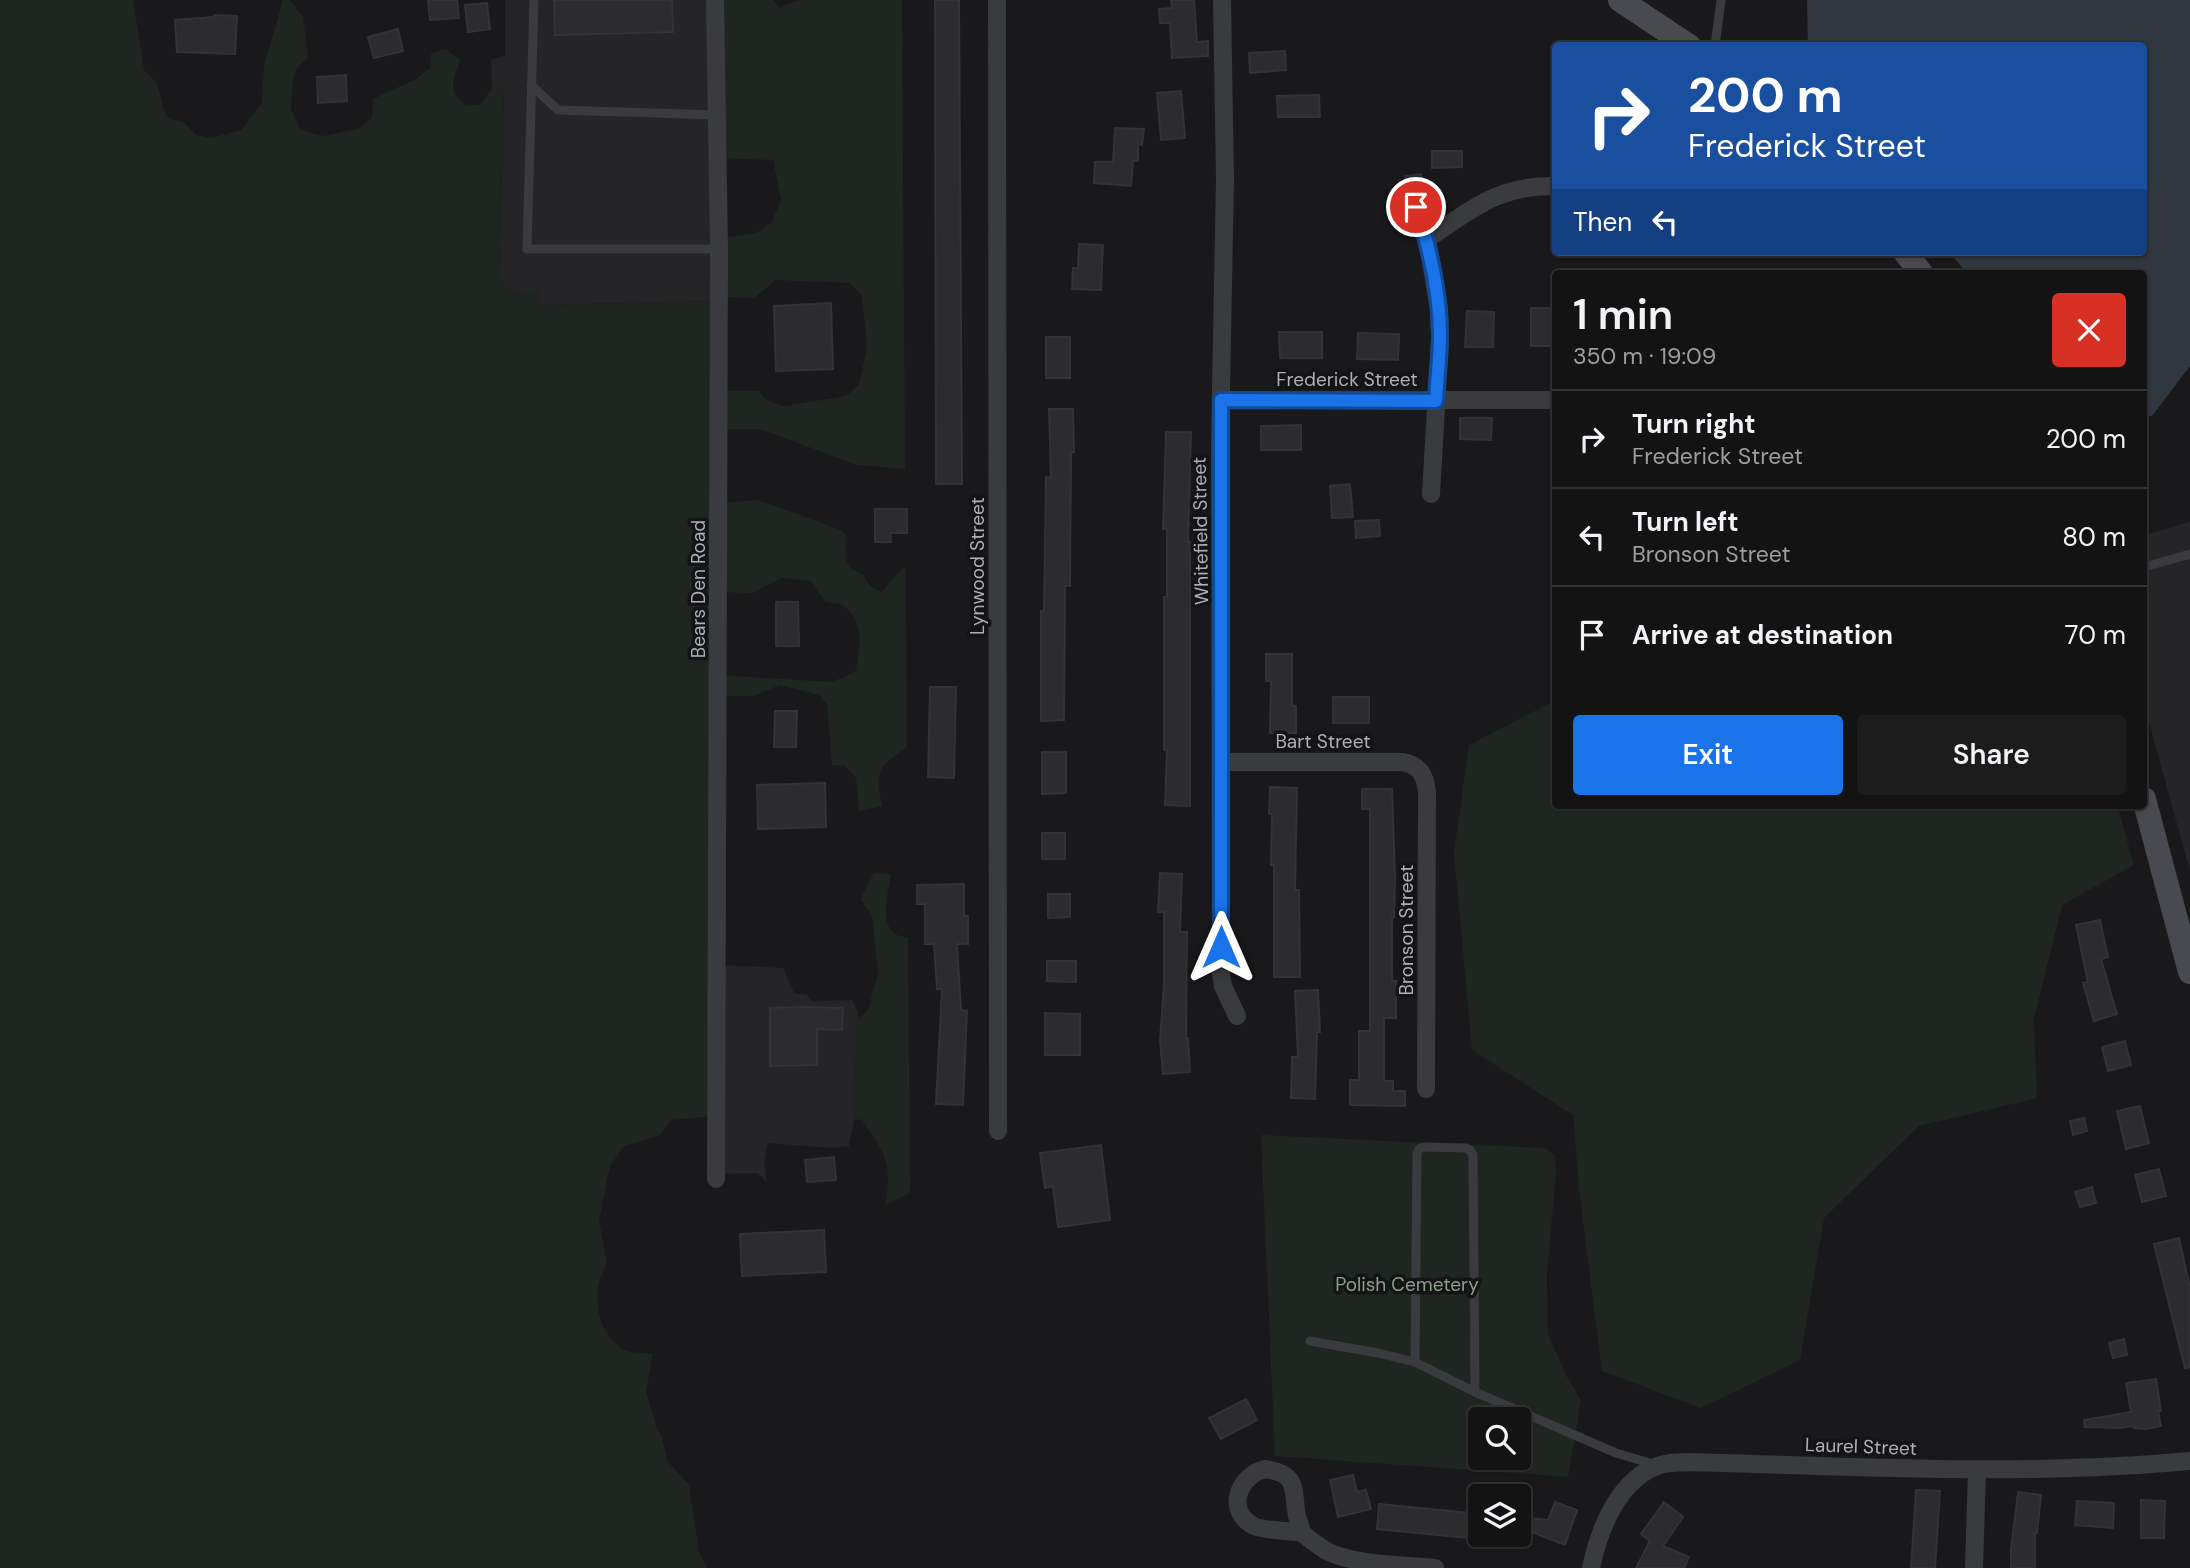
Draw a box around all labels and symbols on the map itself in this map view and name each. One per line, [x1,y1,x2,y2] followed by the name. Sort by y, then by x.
[1386,177,1446,237] pin
[1276,367,1418,392] street label: Frederick Street
[1187,457,1214,605] street label: Whitefield Street
[965,497,990,635] street label: Lynwood Street
[686,520,711,658] street label: Bears Den Road
[1275,729,1371,754] street label: Bart Street
[1394,865,1419,995] street label: Bronson Street
[1184,910,1258,984] position arrow
[1335,1272,1479,1297] park label: Polish Cemetery
[1805,1432,1917,1461] street label: Laurel Street

